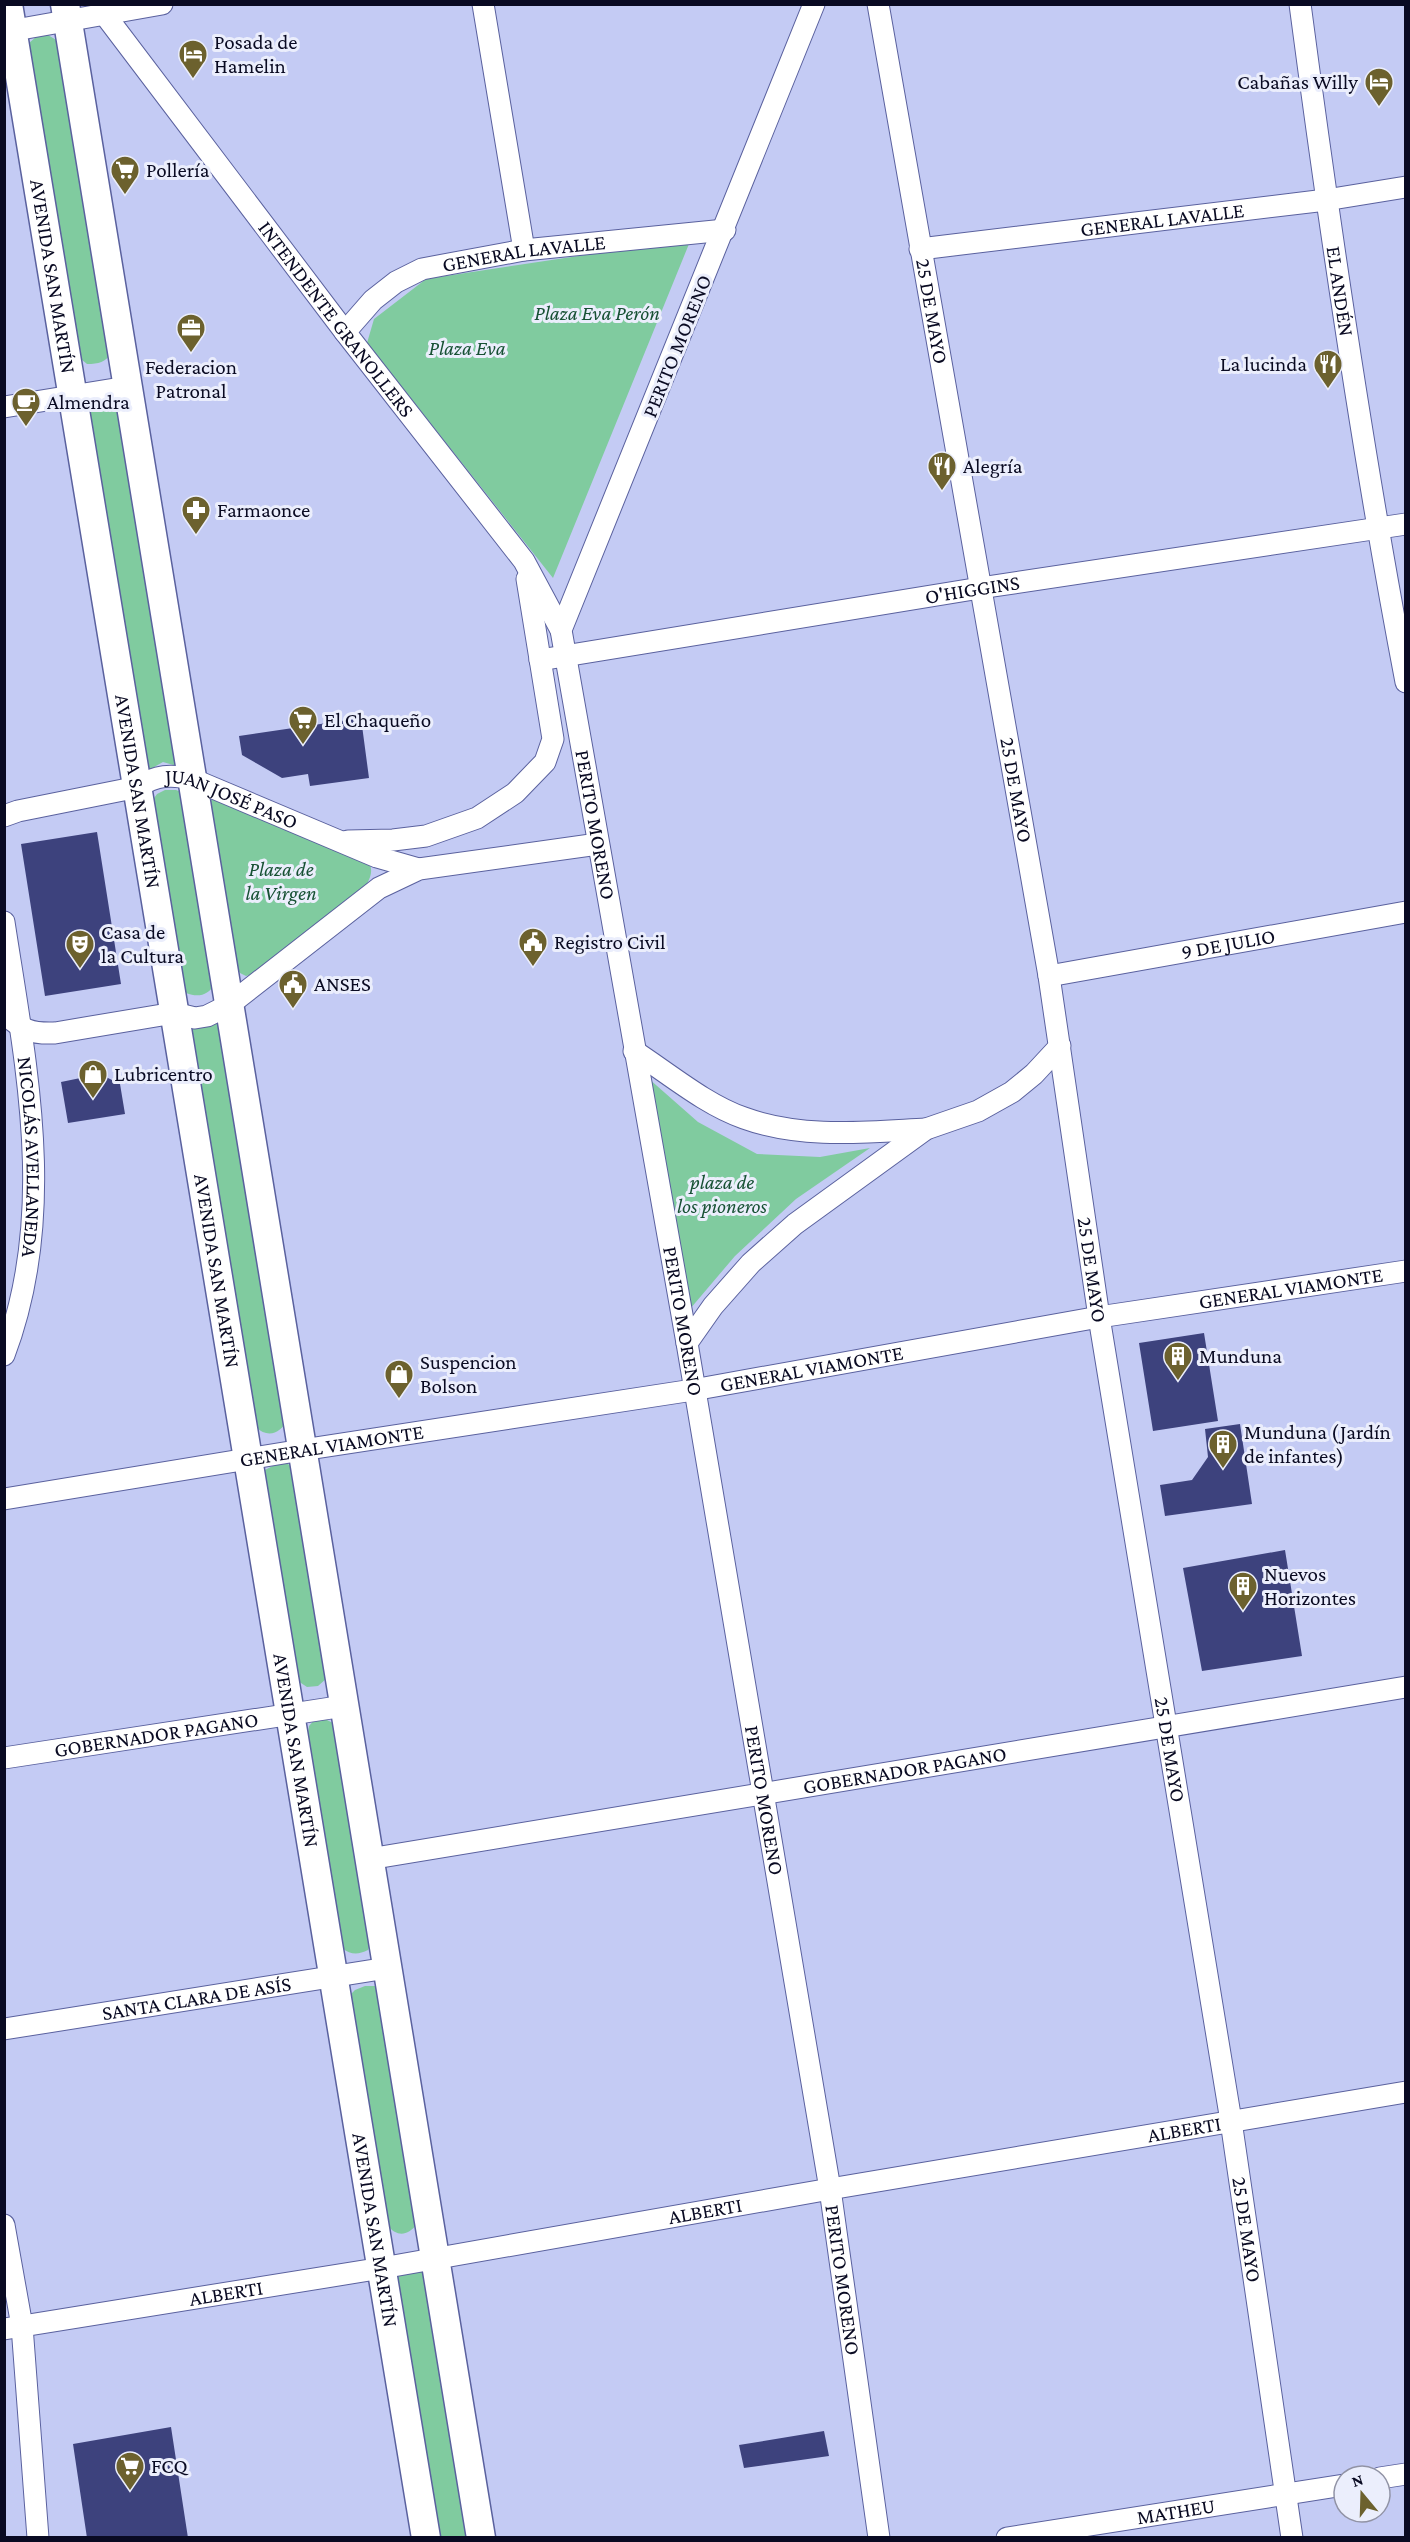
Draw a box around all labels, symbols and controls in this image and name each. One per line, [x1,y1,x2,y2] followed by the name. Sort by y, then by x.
[214,30,298,78] place label: Posada de Hamelin
[177,38,209,80] hotel icon: Posada de Hamelin
[1363,66,1395,108] hotel icon: Cabañas Willy
[1237,70,1358,94] place label: Cabañas Willy
[109,154,141,196] supermarket icon: Pollería
[146,158,210,182] place label: Pollería
[25,177,81,375] street label: AVENIDA SAN MARTÍN
[1079,198,1246,242] street label: GENERAL LAVALLE
[253,216,419,422] street label: INTENDENTE GRANOLLERS
[440,230,607,277] street label: GENERAL LAVALLE
[1322,245,1359,338] street label: EL ANDÉN
[911,257,953,366] street label: 25 DE MAYO
[637,271,717,421] street label: PERITO MORENO
[534,301,660,325] park label: Plaza Eva Perón
[175,312,207,354] office icon: Federacion Patronal
[428,336,506,360] park label: Plaza Eva
[1312,348,1344,390] restaurant icon: La lucinda
[1220,352,1307,376] place label: La lucinda
[145,355,237,403] place label: Federacion Patronal
[10,386,42,428] cafe icon: Almendra
[47,390,130,414] place label: Almendra
[926,450,958,492] restaurant icon: Alegría
[963,454,1023,478] place label: Alegría
[180,494,212,536] pharmacy icon: Farmaonce
[217,498,310,522] place label: Farmaonce
[923,570,1021,609] street label: O'HIGGINS
[110,692,166,890] street label: AVENIDA SAN MARTÍN
[287,704,319,746] supermarket icon: El Chaqueño
[324,708,431,732] place label: El Chaqueño
[995,735,1037,844] street label: 25 DE MAYO
[570,748,620,902] street label: PERITO MORENO
[163,764,301,834] street label: JUAN JOSÉ PASO
[245,857,317,905] park label: Plaza de la Virgen
[101,920,184,968] place label: Casa de la Cultura
[1179,924,1277,964] street label: 9 DE JULIO
[517,926,549,968] public building icon: Registro Civil
[64,928,96,970] theatre icon: Casa de la Cultura
[554,930,665,954] place label: Registro Civil
[277,968,309,1010] public building icon: ANSES
[314,972,371,996] place label: ANSES
[13,1055,46,1259] street label: NICOLÁS AVELLANEDA
[77,1058,109,1100] shop icon: Lubricentro
[114,1062,213,1086] place label: Lubricentro
[677,1170,768,1218] park label: plaza de los pioneros
[189,1172,245,1370] street label: AVENIDA SAN MARTÍN
[1073,1216,1112,1324] street label: 25 DE MAYO
[658,1244,708,1398] street label: PERITO MORENO
[1197,1263,1384,1314] street label: GENERAL VIAMONTE
[718,1340,905,1397] street label: GENERAL VIAMONTE
[1162,1340,1194,1382] building icon: Munduna
[1199,1344,1282,1368] place label: Munduna
[420,1350,517,1398] place label: Suspencion Bolson
[383,1358,415,1400] shop icon: Suspencion Bolson
[238,1419,425,1472] street label: GENERAL VIAMONTE
[1244,1420,1391,1468] place label: Munduna (Jardín de infantes)
[1207,1428,1239,1470] building icon: Munduna (Jardín de infantes)
[1264,1562,1356,1610] place label: Nuevos Horizontes
[1227,1570,1259,1612] building icon: Nuevos Horizontes
[268,1651,324,1849] street label: AVENIDA SAN MARTÍN
[1150,1695,1190,1804] street label: 25 DE MAYO
[53,1707,260,1762] street label: GOBERNADOR PAGANO
[740,1724,789,1877] street label: PERITO MORENO
[801,1741,1008,1799] street label: GOBERNADOR PAGANO
[100,1971,293,2025] street label: SANTA CLARA DE ASÍS
[1146,2111,1223,2147] street label: ALBERTI
[347,2131,403,2329] street label: AVENIDA SAN MARTÍN
[1227,2175,1266,2284] street label: 25 DE MAYO
[666,2193,744,2229] street label: ALBERTI
[820,2203,865,2357] street label: PERITO MORENO
[188,2275,265,2311] street label: ALBERTI
[114,2450,146,2492] supermarket icon: FCQ
[151,2454,189,2478] place label: FCQ
[1332,2464,1392,2524] north arrow
[1349,2470,1365,2490] text: N
[1135,2493,1217,2529] street label: MATHEU

